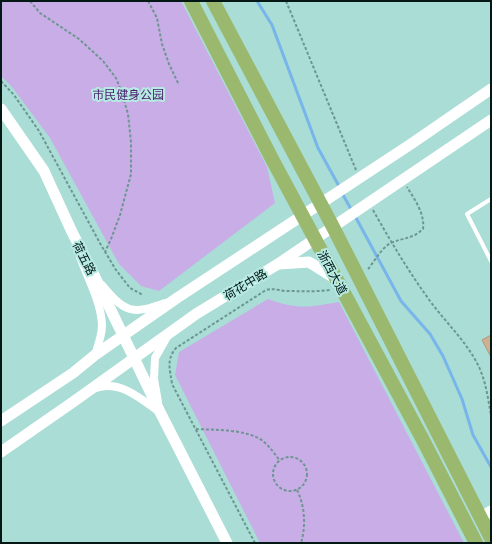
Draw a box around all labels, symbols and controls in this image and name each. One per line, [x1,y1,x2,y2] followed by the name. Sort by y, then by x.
[92,87,164,101] park label: 市民健身公园
[71,239,99,277] street label: 荷五路
[316,248,350,296] street label: 浙西大道
[221,266,269,302] street label: 荷花中路

